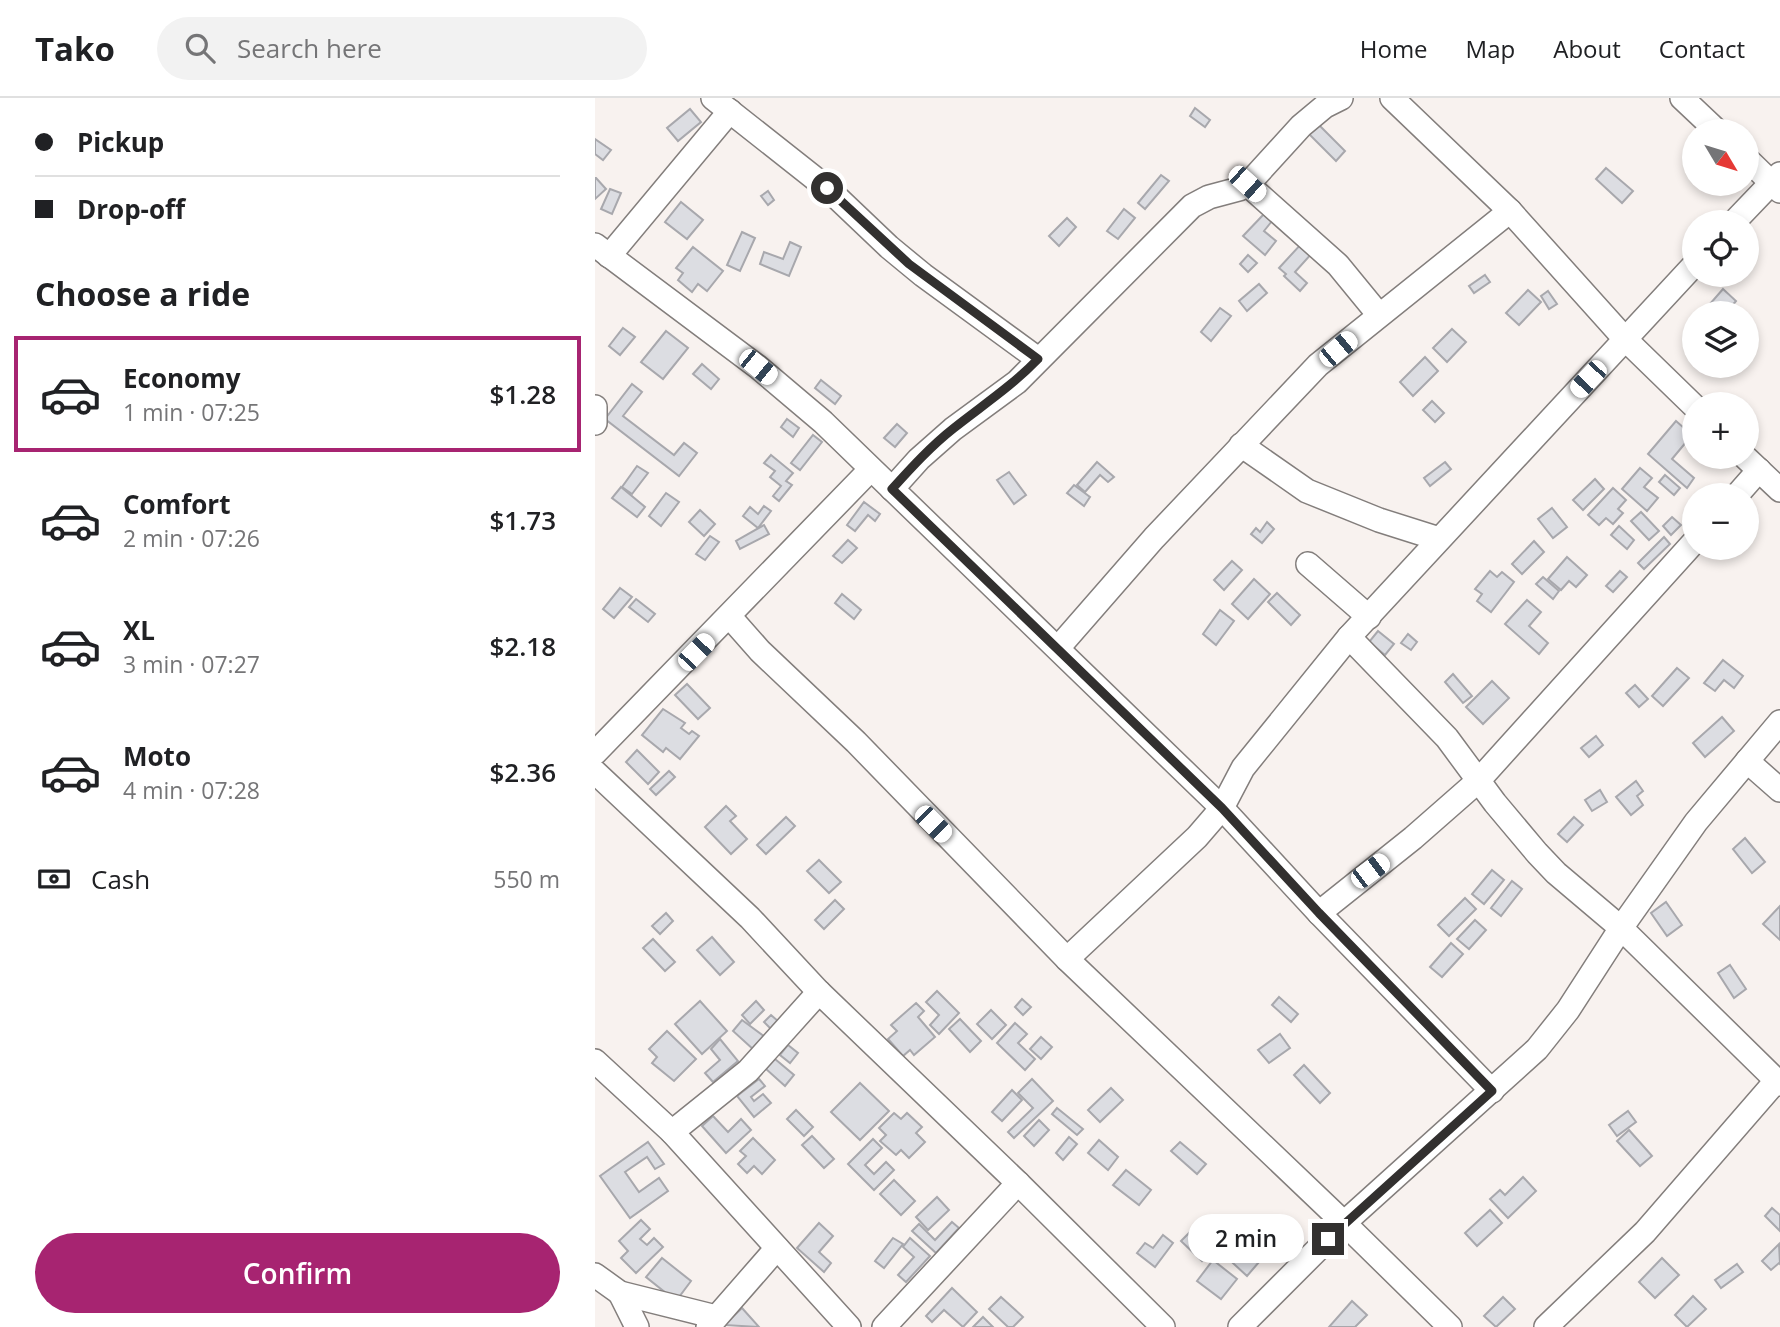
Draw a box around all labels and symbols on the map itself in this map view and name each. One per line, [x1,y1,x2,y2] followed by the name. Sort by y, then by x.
[1682,119,1759,196] north arrow
[1225,162,1270,206] car
[811,172,843,204] route start
[1316,327,1361,371] car
[736,346,781,388] car
[1566,356,1611,402] car
[674,630,719,674] car
[911,802,956,846] car
[1347,850,1394,892] car
[1188,1214,1303,1264] callout: 2 min
[1312,1223,1344,1255] route end

